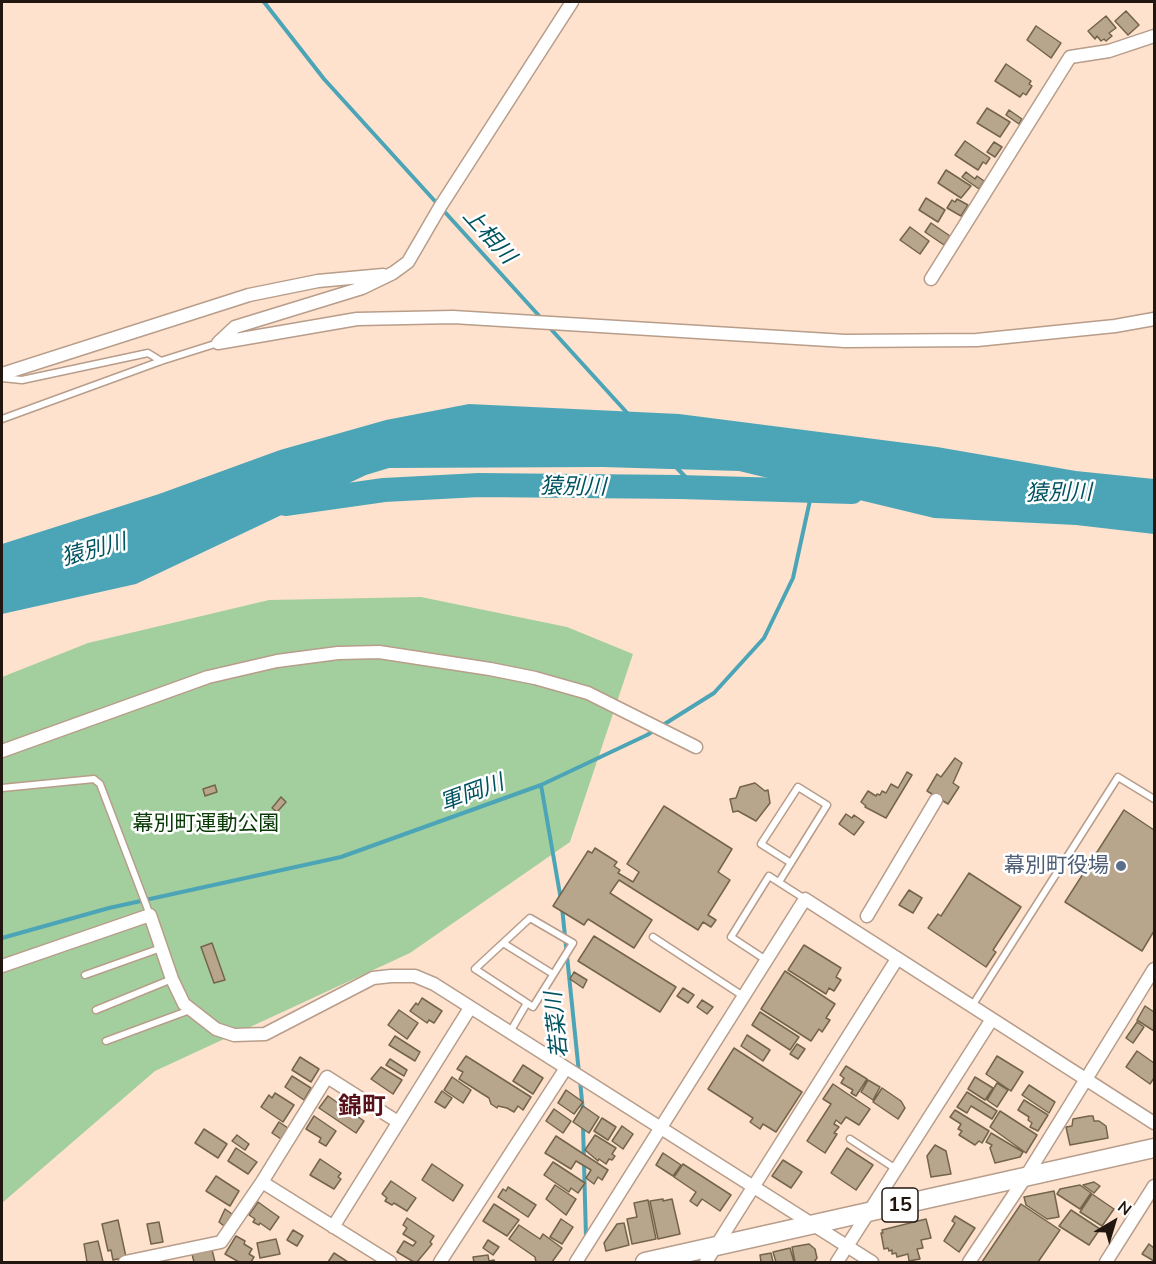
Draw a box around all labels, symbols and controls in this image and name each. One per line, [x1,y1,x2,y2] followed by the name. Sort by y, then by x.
[457,203,521,269] water label: 上相川
[540,473,606,501] water label: 猿別川
[1026,479,1092,507] water label: 猿別川
[59,529,129,571] water label: 猿別川
[436,769,508,817] water label: 軍岡川
[133,811,279,837] park label: 幕別町運動公園
[1004,853,1109,879] place label: 幕別町役場
[1114,859,1128,873] marker: 幕別町役場
[540,991,574,1059] water label: 若菜川
[338,1093,386,1121] district label: 錦町
[882,1188,918,1222] road number: 15
[1084,1192,1144,1252] north arrow
[1114,1196,1136,1219] text: N

